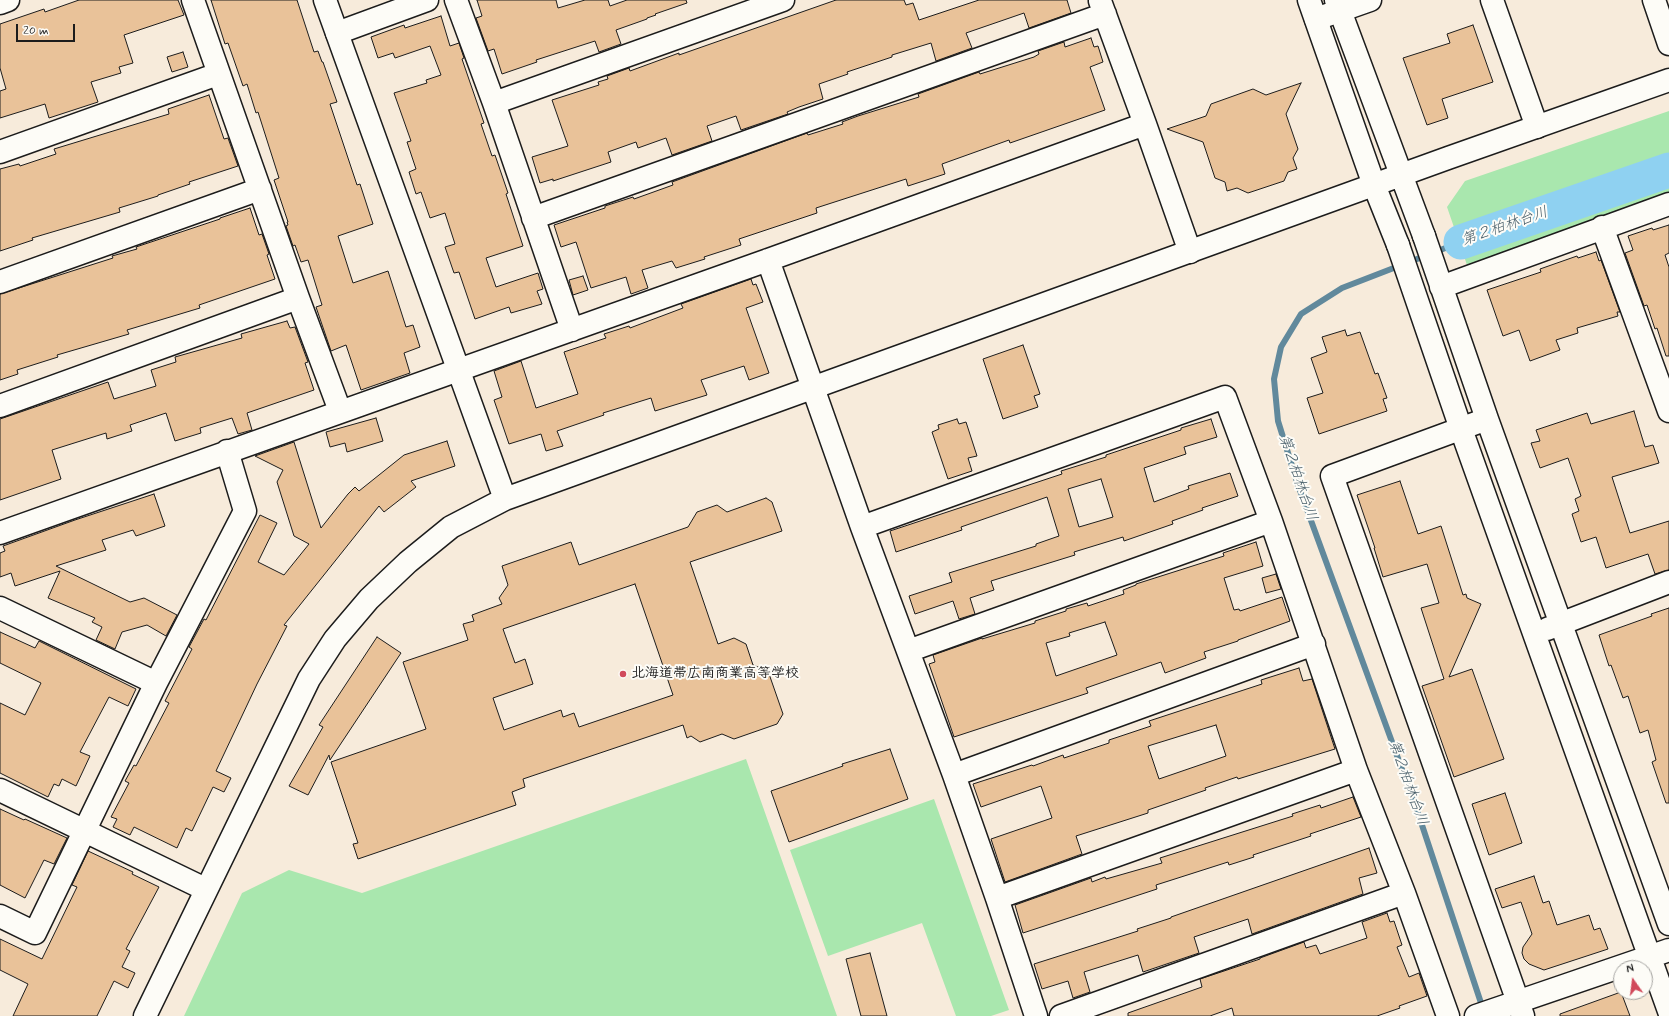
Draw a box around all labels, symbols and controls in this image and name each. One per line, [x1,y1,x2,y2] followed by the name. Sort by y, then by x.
[18,16,77,42] scale bar
[23,23,49,39] text: 20 m
[1460,204,1550,250] water label: 第２柏林台川
[1274,433,1320,523] water label: 第２柏林台川
[631,666,799,682] place label: 北海道帯広南商業高等学校
[618,669,628,679] marker: 北海道帯広南商業高等学校
[1383,738,1431,828] water label: 第２柏林台川
[1613,960,1653,1000] north arrow
[1625,962,1636,977] text: N

